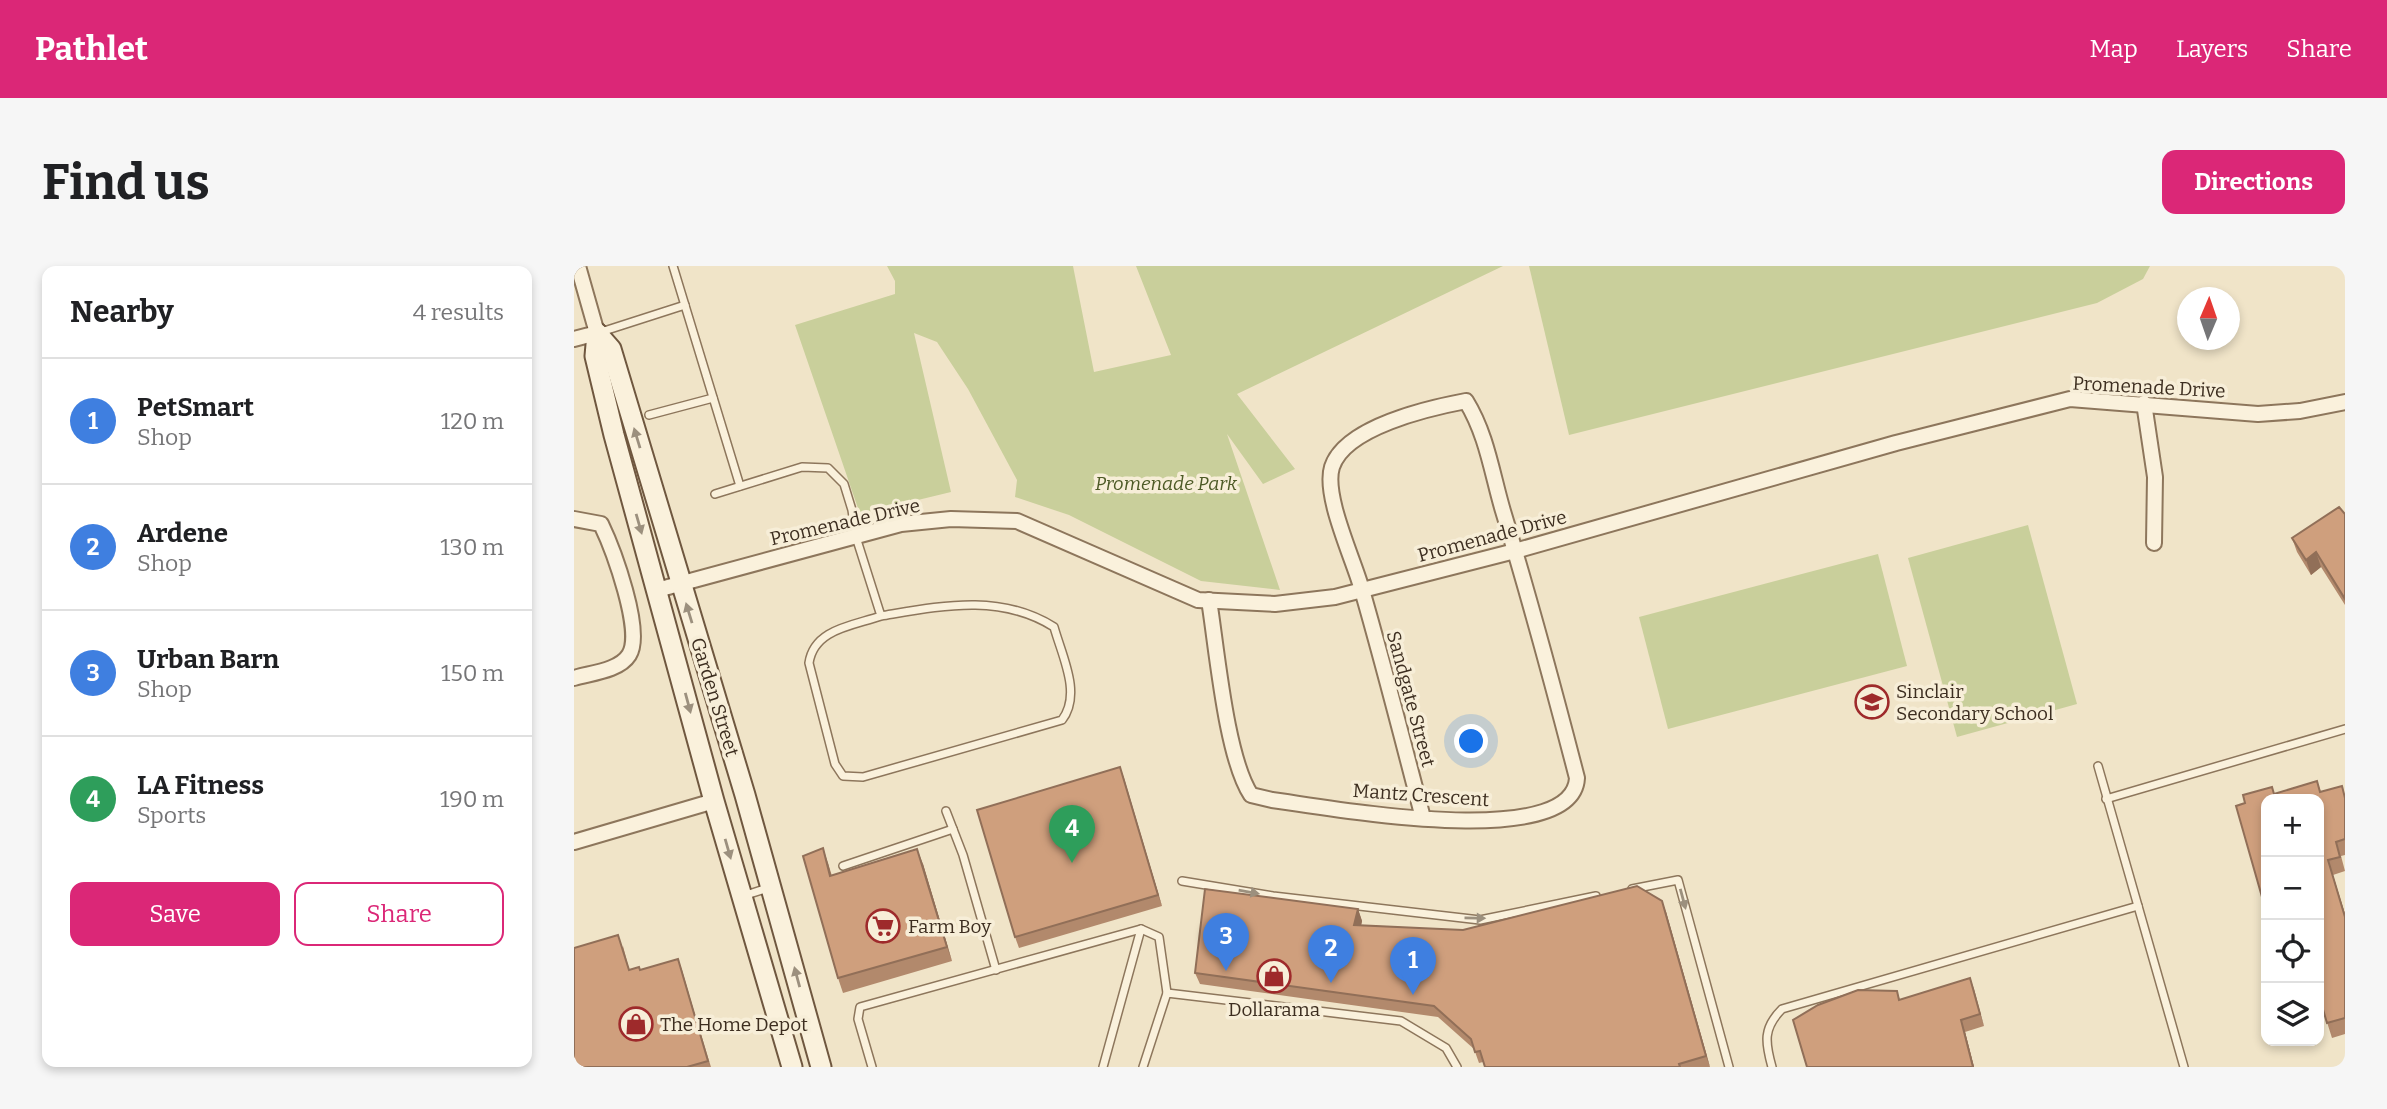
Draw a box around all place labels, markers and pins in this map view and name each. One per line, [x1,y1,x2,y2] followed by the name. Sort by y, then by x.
[1896,680,2054,725] place label: Sinclair Secondary School
[1853,683,1891,721] school or university icon: Sinclair Secondary School
[1049,805,1095,863] pin: 4
[864,907,902,945] supermarket icon: Farm Boy
[1203,913,1249,971] pin: 3
[908,915,992,938] place label: Farm Boy
[1308,925,1354,983] pin: 2
[1390,937,1436,995] pin: 1
[1255,957,1293,995] shop icon: Dollarama
[1228,998,1321,1021] place label: Dollarama
[617,1005,655,1043] shop icon: The Home Depot
[660,1013,808,1036] place label: The Home Depot

